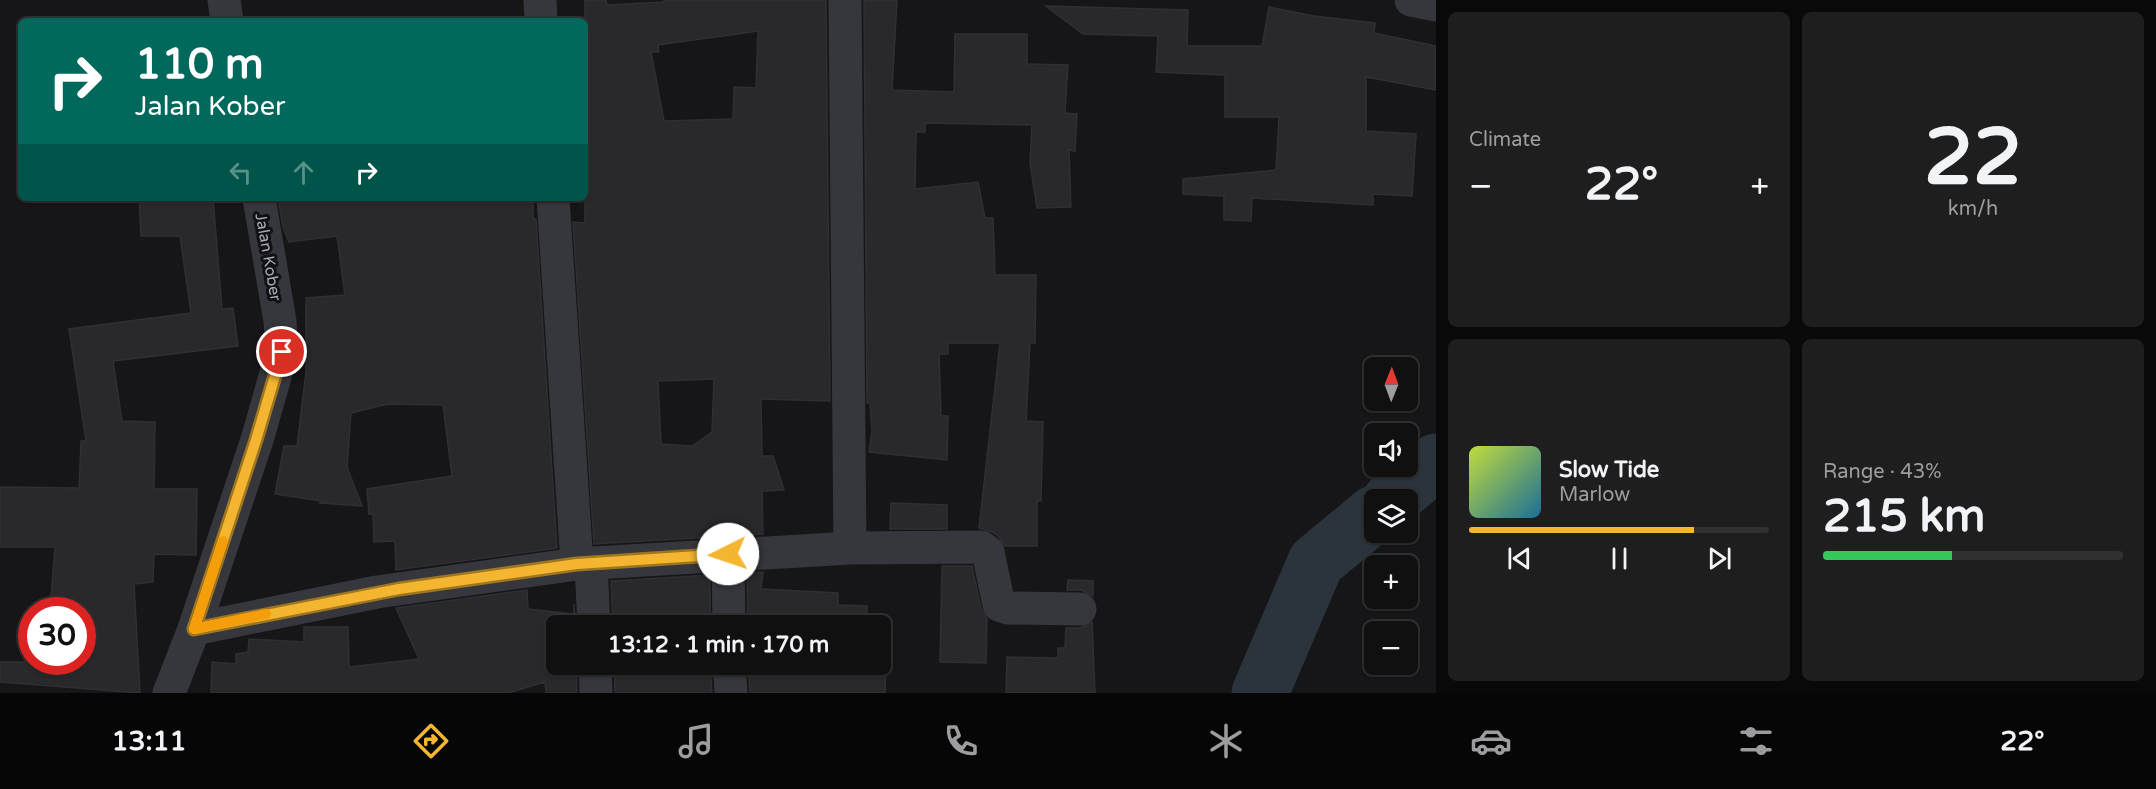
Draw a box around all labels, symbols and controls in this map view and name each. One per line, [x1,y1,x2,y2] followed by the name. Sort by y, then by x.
[135,39,264,90] text: 110 m
[36,42,114,120] icon: right
[135,90,285,123] text: Jalan Kober
[1924,111,2022,205] text: 22
[1469,128,1541,152] text: Climate
[224,156,257,189] icon: left
[287,156,320,189] icon: ahead
[350,156,383,189] icon: right
[1585,158,1658,212] text: 22°
[1469,167,1493,206] text: −
[1750,167,1769,206] text: +
[1948,197,1998,221] text: km/h
[250,212,286,304] street label: Jalan Kober
[256,326,307,377] pin
[265,335,298,368] icon: arrive
[1364,357,1418,411] north arrow
[1364,357,1418,675] map controls
[1364,423,1418,477] button: sound
[1559,457,1659,483] text: Slow Tide
[1823,460,1942,484] text: Range · 43%
[1559,483,1630,507] text: Marlow
[1364,489,1418,543] button: layers
[1823,490,1985,544] text: 215 km
[696,522,760,586] position arrow
[1503,542,1536,575] icon: previous
[1603,542,1636,575] icon: pause
[1703,542,1736,575] icon: next
[1364,555,1418,609] button: +
[18,597,96,675] speed limit sign: 30
[1364,621,1418,675] button: −
[608,632,829,658] text: 13:12 · 1 min · 170 m
[410,720,452,762] icon: directions
[675,720,717,762] icon: music
[940,720,982,762] icon: phone
[1205,720,1247,762] icon: climate
[1470,720,1512,762] icon: car
[1735,720,1777,762] icon: filters
[112,725,186,758] text: 13:11
[2000,725,2044,758] text: 22°

